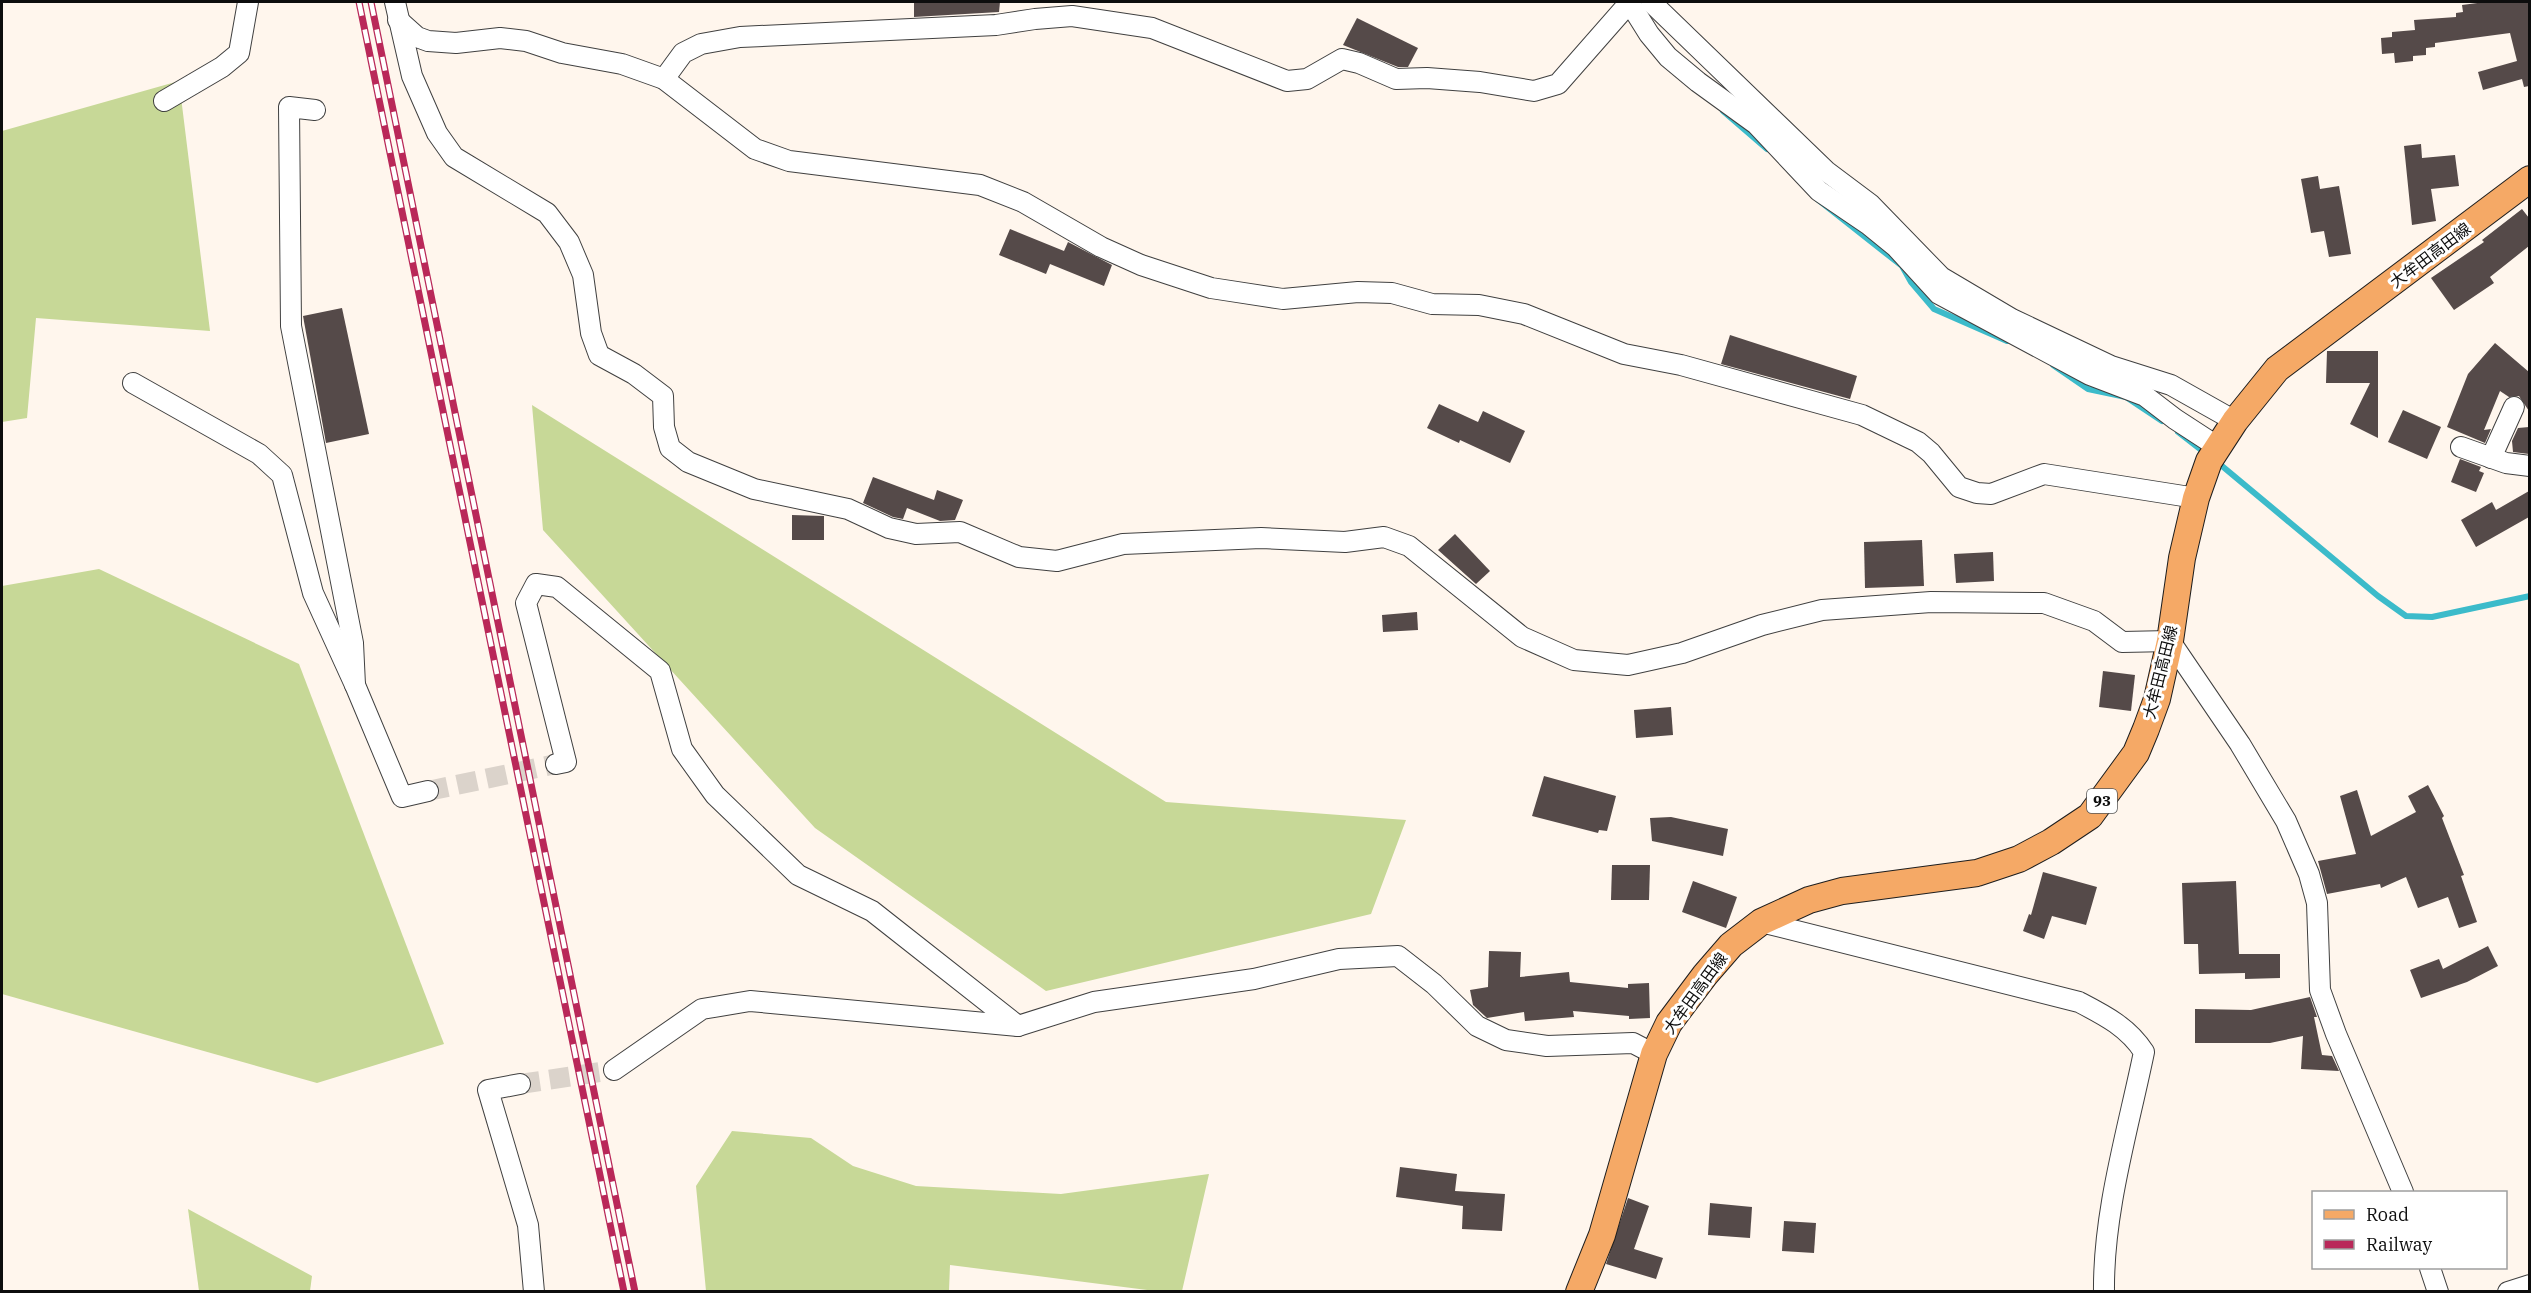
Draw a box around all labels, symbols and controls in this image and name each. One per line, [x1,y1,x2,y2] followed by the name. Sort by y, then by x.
[2386,218,2474,292] street label: 大牟田高田線
[2139,623,2181,721] street label: 大牟田高田線
[2087,789,2117,813] road number: 93
[1659,948,1731,1038] street label: 大牟田高田線
[2312,1191,2507,1269] legend
[2366,1203,2409,1226] text: Road
[2366,1233,2432,1256] text: Railway

